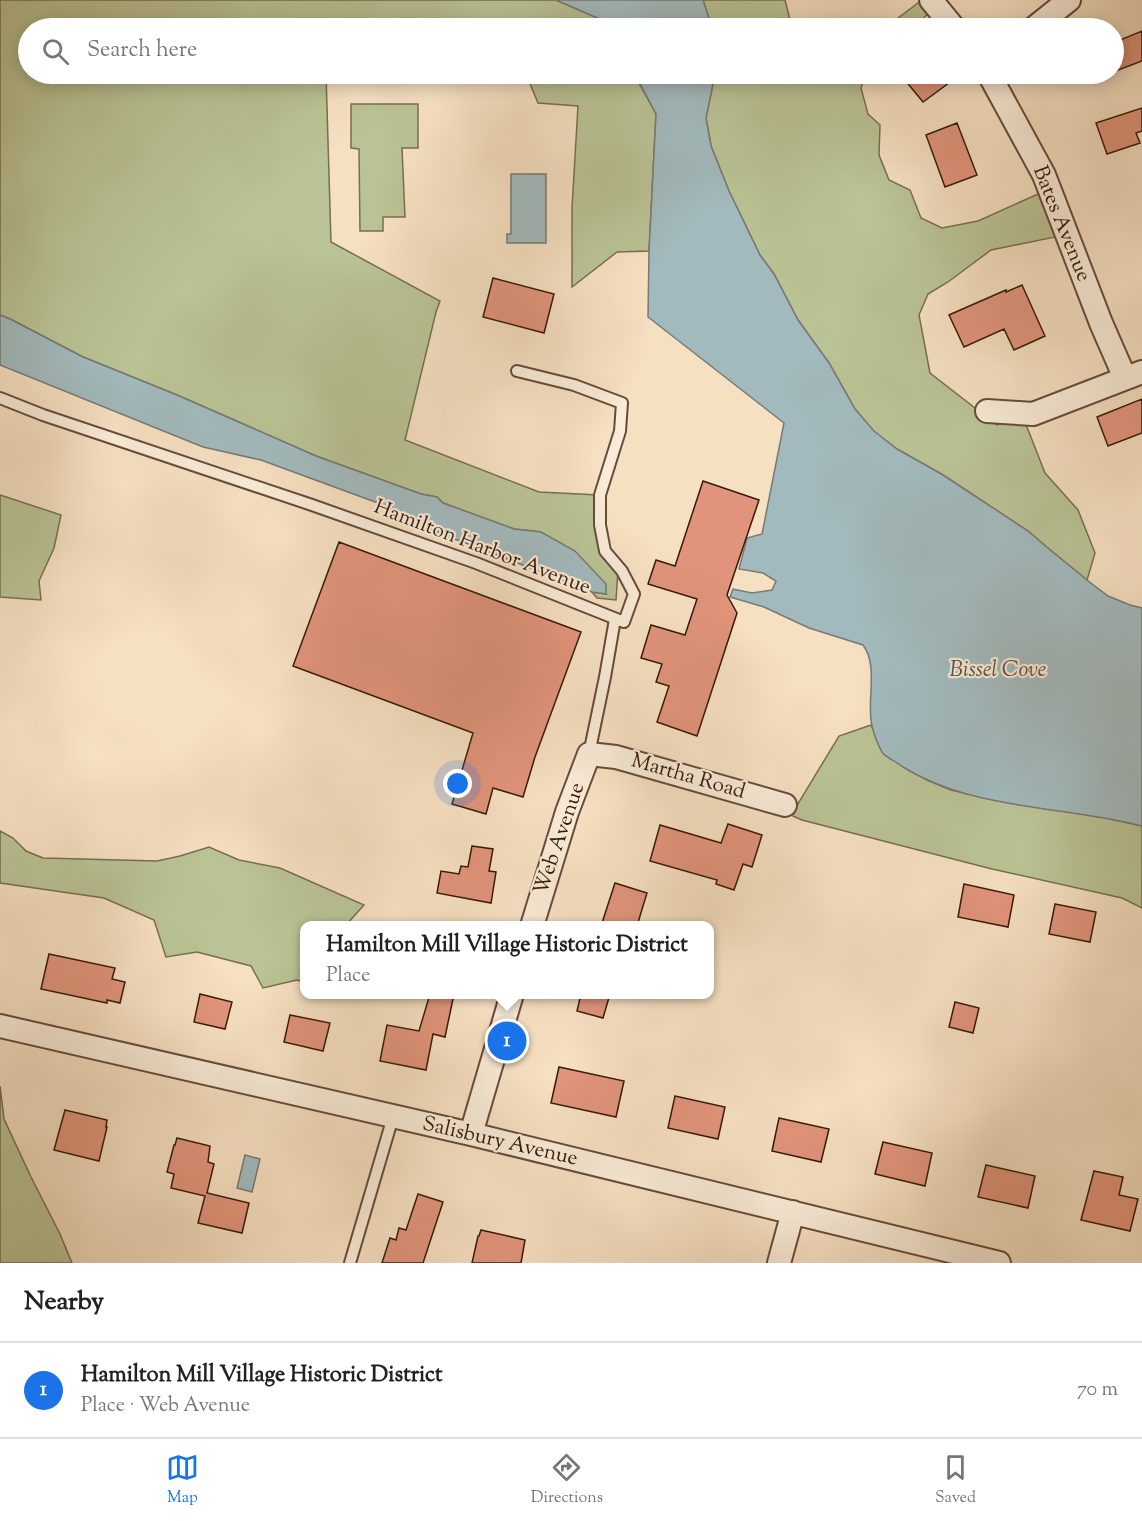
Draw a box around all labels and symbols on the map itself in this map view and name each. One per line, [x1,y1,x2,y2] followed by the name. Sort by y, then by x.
[1024,162,1098,286] street label: Bates Avenue
[369,493,595,603] street label: Hamilton Harbor Avenue
[950,655,1047,687] water label: Bissel Cove
[627,746,749,808] street label: Martha Road
[443,769,472,798] your location
[527,779,593,899] street label: Web Avenue
[488,1018,526,1064] pin: 1
[419,1110,581,1174] street label: Salisbury Avenue

